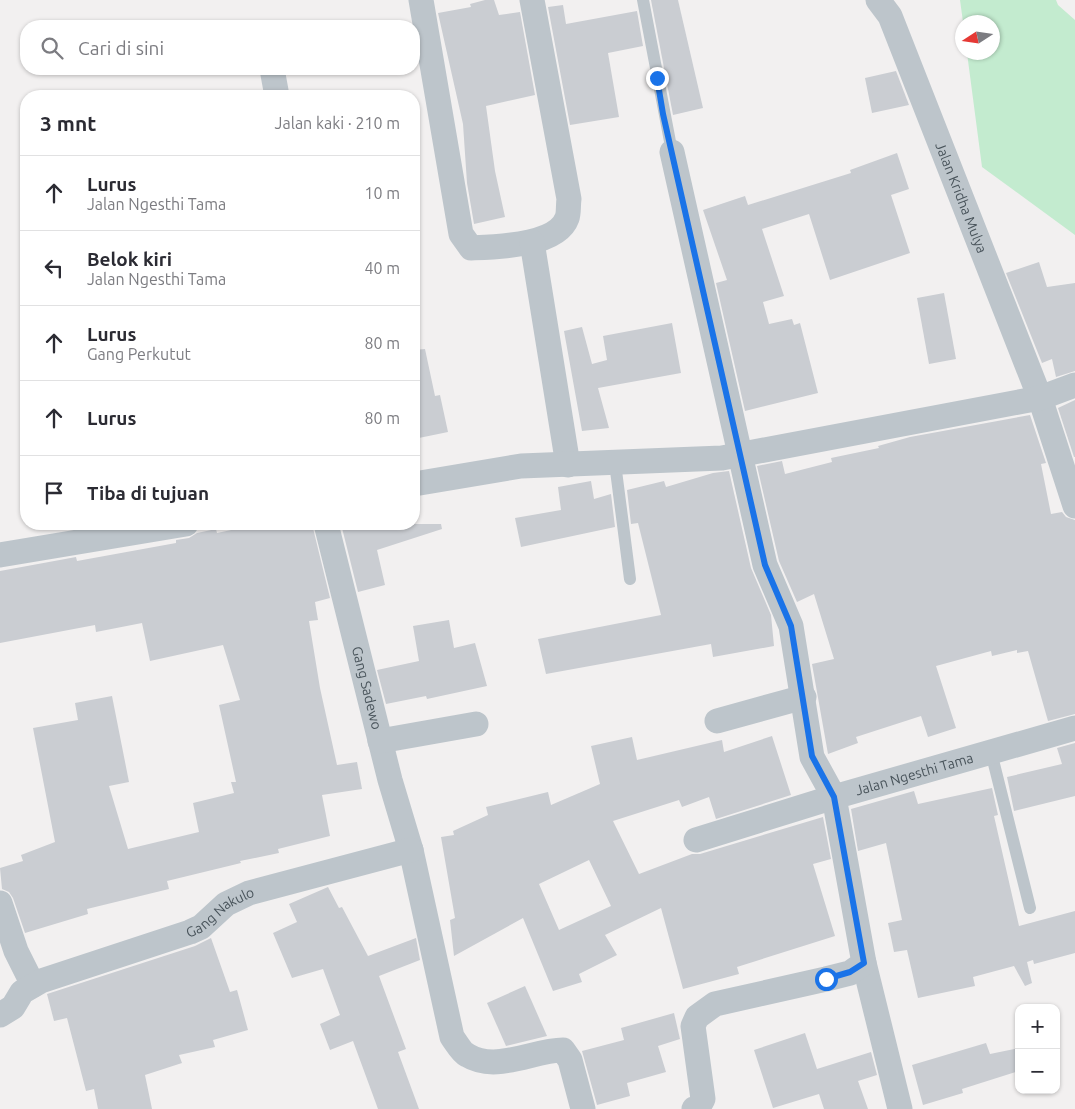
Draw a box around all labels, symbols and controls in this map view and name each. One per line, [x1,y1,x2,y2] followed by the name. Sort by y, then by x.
[955,15,1000,60] north arrow
[20,20,420,75] search box
[38,34,66,62] icon: search
[78,37,164,59] text: Cari di sini
[646,67,669,90] route end
[40,111,96,135] text: 3 mnt
[275,114,400,132] text: Jalan kaki · 210 m
[932,140,990,255] street label: Jalan Kridha Mulya
[87,173,136,195] text: Lurus
[40,179,68,207] icon: ahead
[364,184,400,202] text: 10 m
[87,195,226,213] text: Jalan Ngesthi Tama
[87,248,172,270] text: Belok kiri
[40,254,68,282] icon: left
[364,259,400,277] text: 40 m
[87,270,226,288] text: Jalan Ngesthi Tama
[87,323,136,345] text: Lurus
[40,329,68,357] icon: ahead
[364,334,400,352] text: 80 m
[87,345,191,363] text: Gang Perkutut
[40,404,68,432] icon: ahead
[87,407,136,429] text: Lurus
[364,409,400,427] text: 80 m
[40,479,68,507] icon: arrive
[87,482,209,504] text: Tiba di tujuan
[349,645,385,731] street label: Gang Sadewo
[853,750,975,799] street label: Jalan Ngesthi Tama
[183,884,256,941] street label: Gang Nakulo
[815,968,838,991] route start
[1015,1004,1060,1094] map controls
[1015,1004,1060,1049] button: +
[1015,1049,1060,1094] button: −

